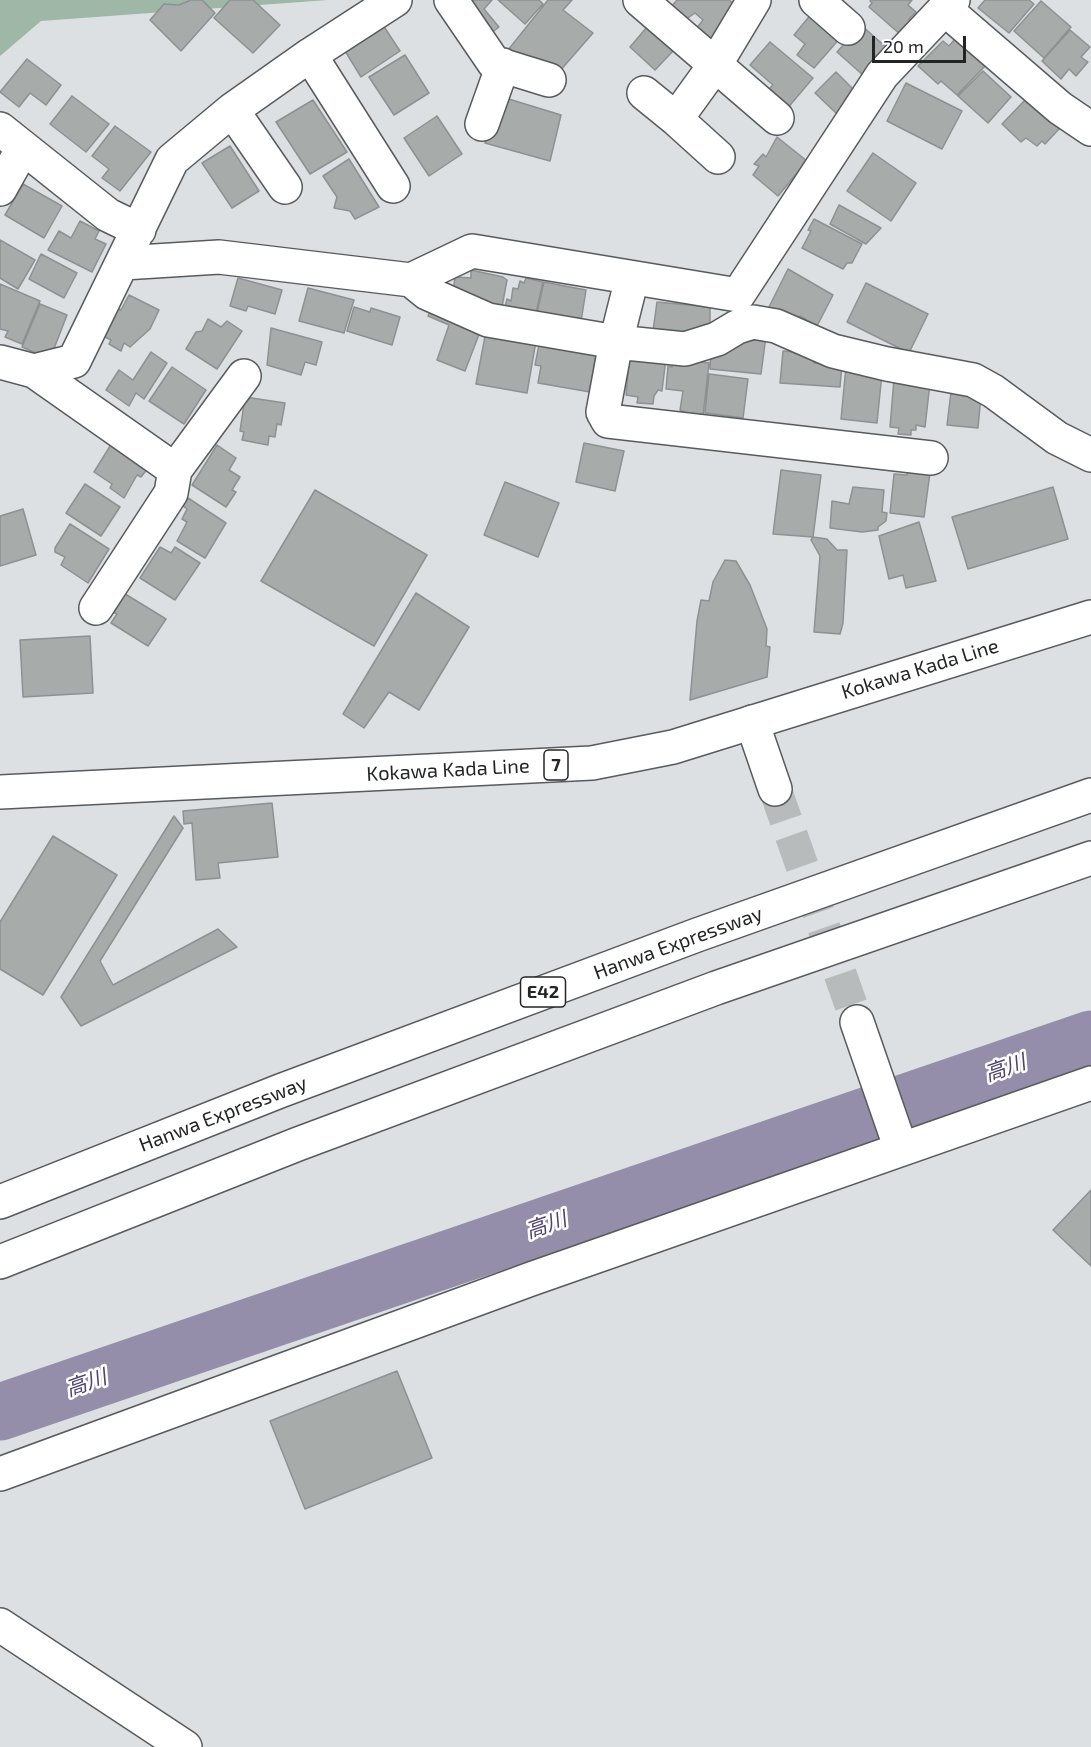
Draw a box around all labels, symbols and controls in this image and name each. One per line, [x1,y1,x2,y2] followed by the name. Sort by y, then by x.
[875,24,970,62] scale bar
[883,35,924,57] text: 20 m
[838,634,1002,704] street label: Kokawa Kada Line
[544,750,568,780] road number: 7
[366,754,530,786] street label: Kokawa Kada Line
[590,901,766,985] street label: Hanwa Expressway
[520,977,566,1007] road number: E42
[981,1049,1029,1087] water label: 高川
[136,1071,310,1157] street label: Hanwa Expressway
[522,1206,570,1244] water label: 高川
[62,1364,110,1402] water label: 高川

